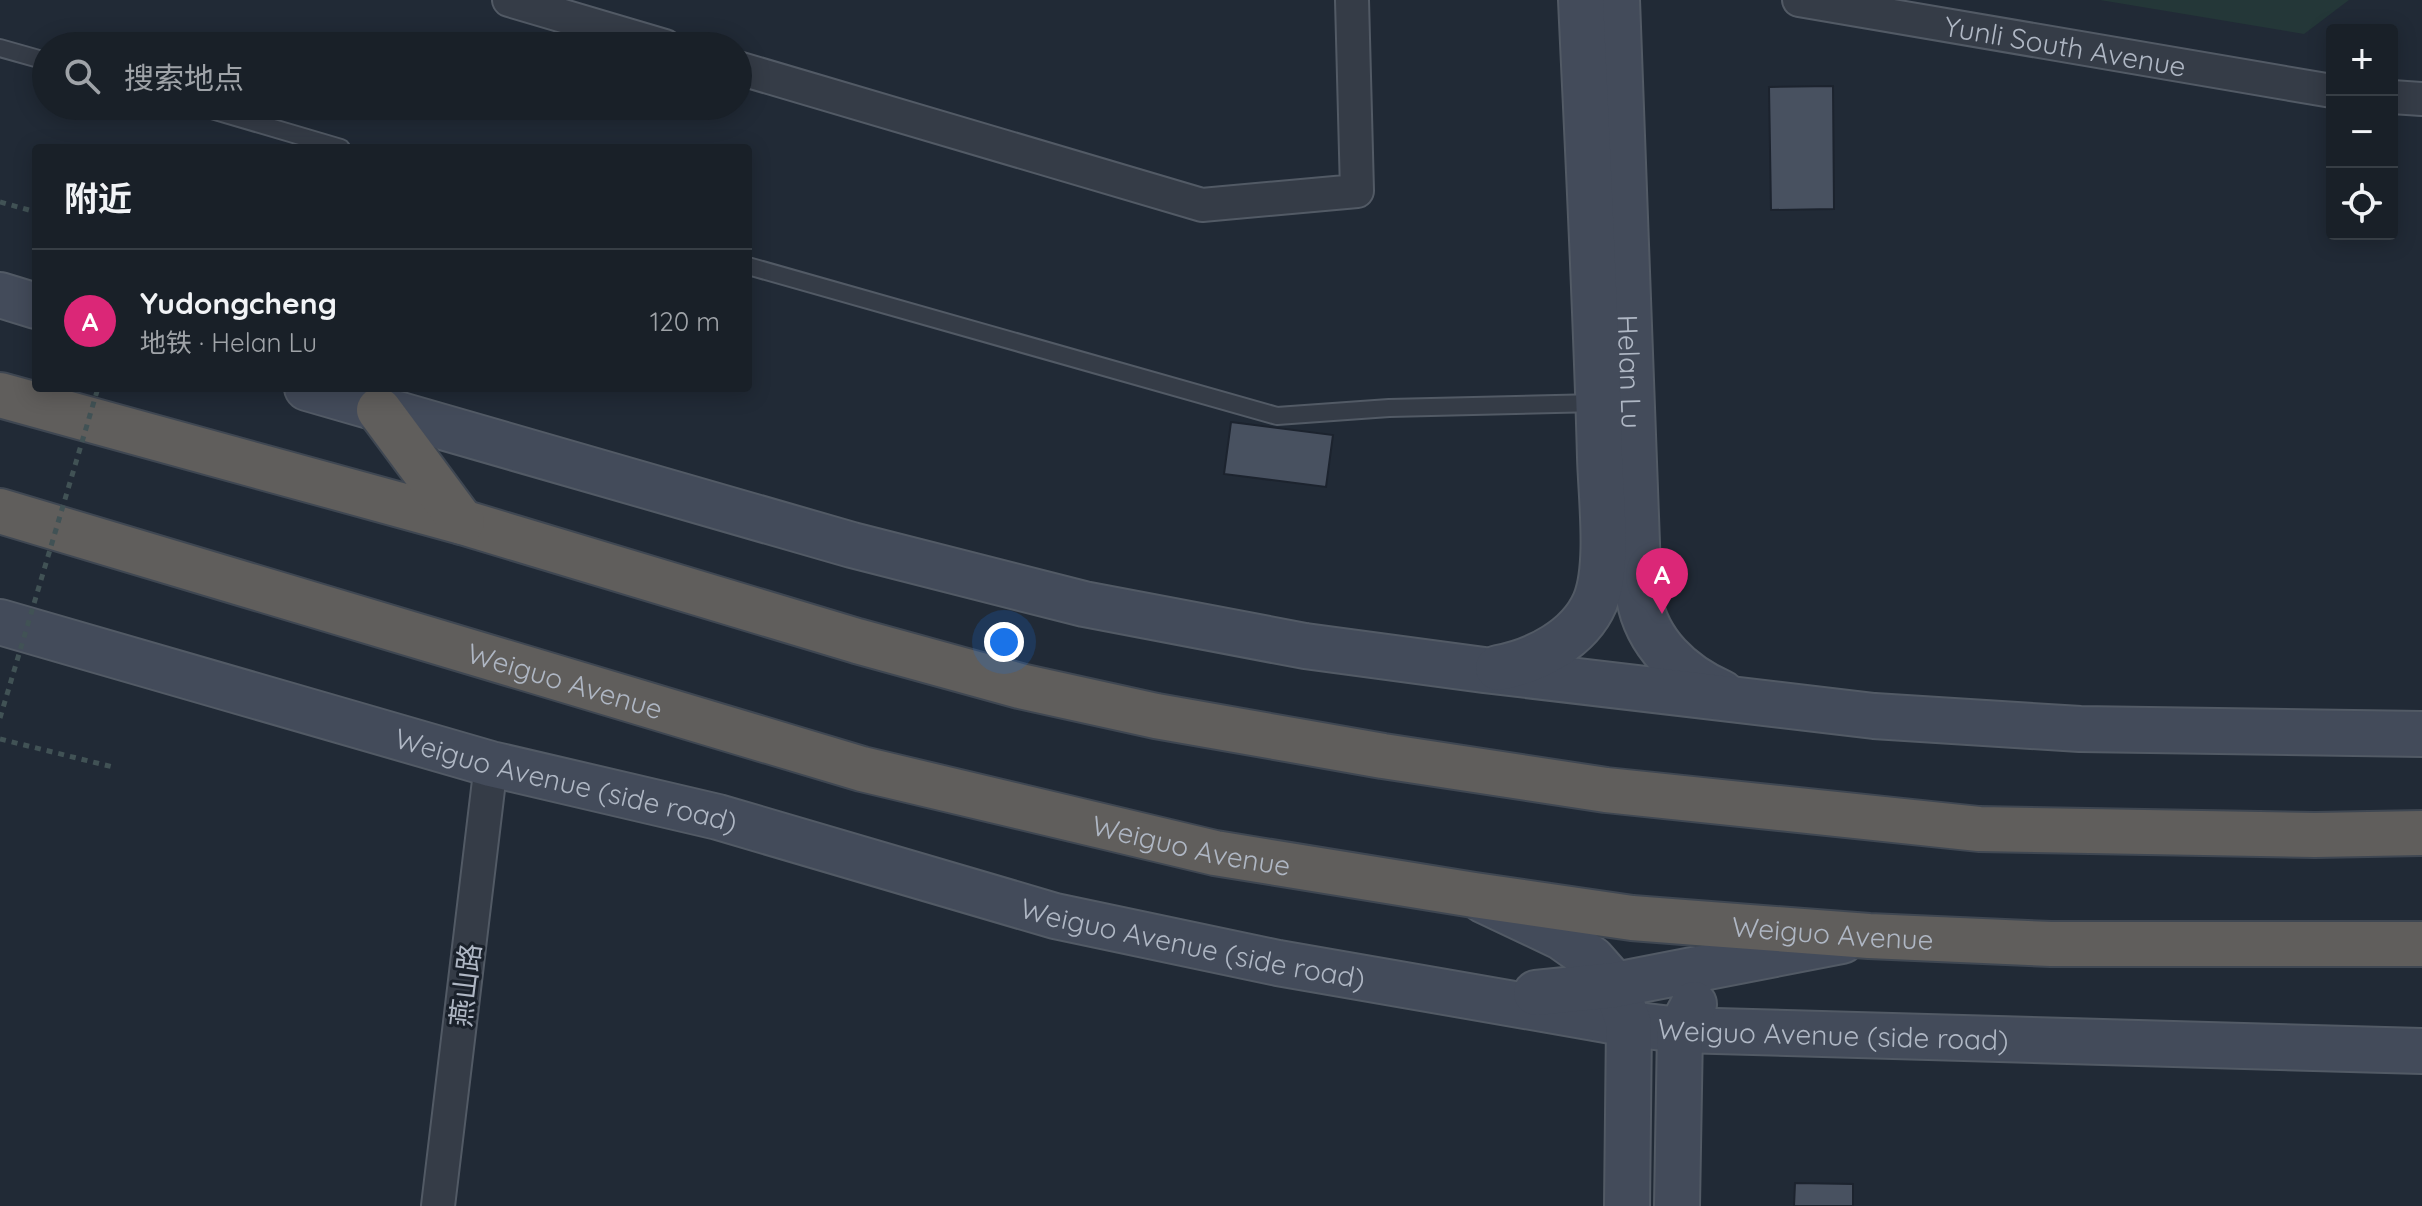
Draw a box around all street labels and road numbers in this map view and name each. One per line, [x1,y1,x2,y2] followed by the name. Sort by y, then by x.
[1942,8,2189,83] street label: Yunli South Avenue
[1611,314,1650,429] street label: Helan Lu
[463,634,667,726] street label: Weiguo Avenue
[391,720,742,839] street label: Weiguo Avenue (side road)
[1089,807,1293,883] street label: Weiguo Avenue
[1016,889,1368,995] street label: Weiguo Avenue (side road)
[1731,908,1934,956] street label: Weiguo Avenue
[443,941,487,1029] street label: 燕山路
[1655,1010,2009,1057] street label: Weiguo Avenue (side road)

